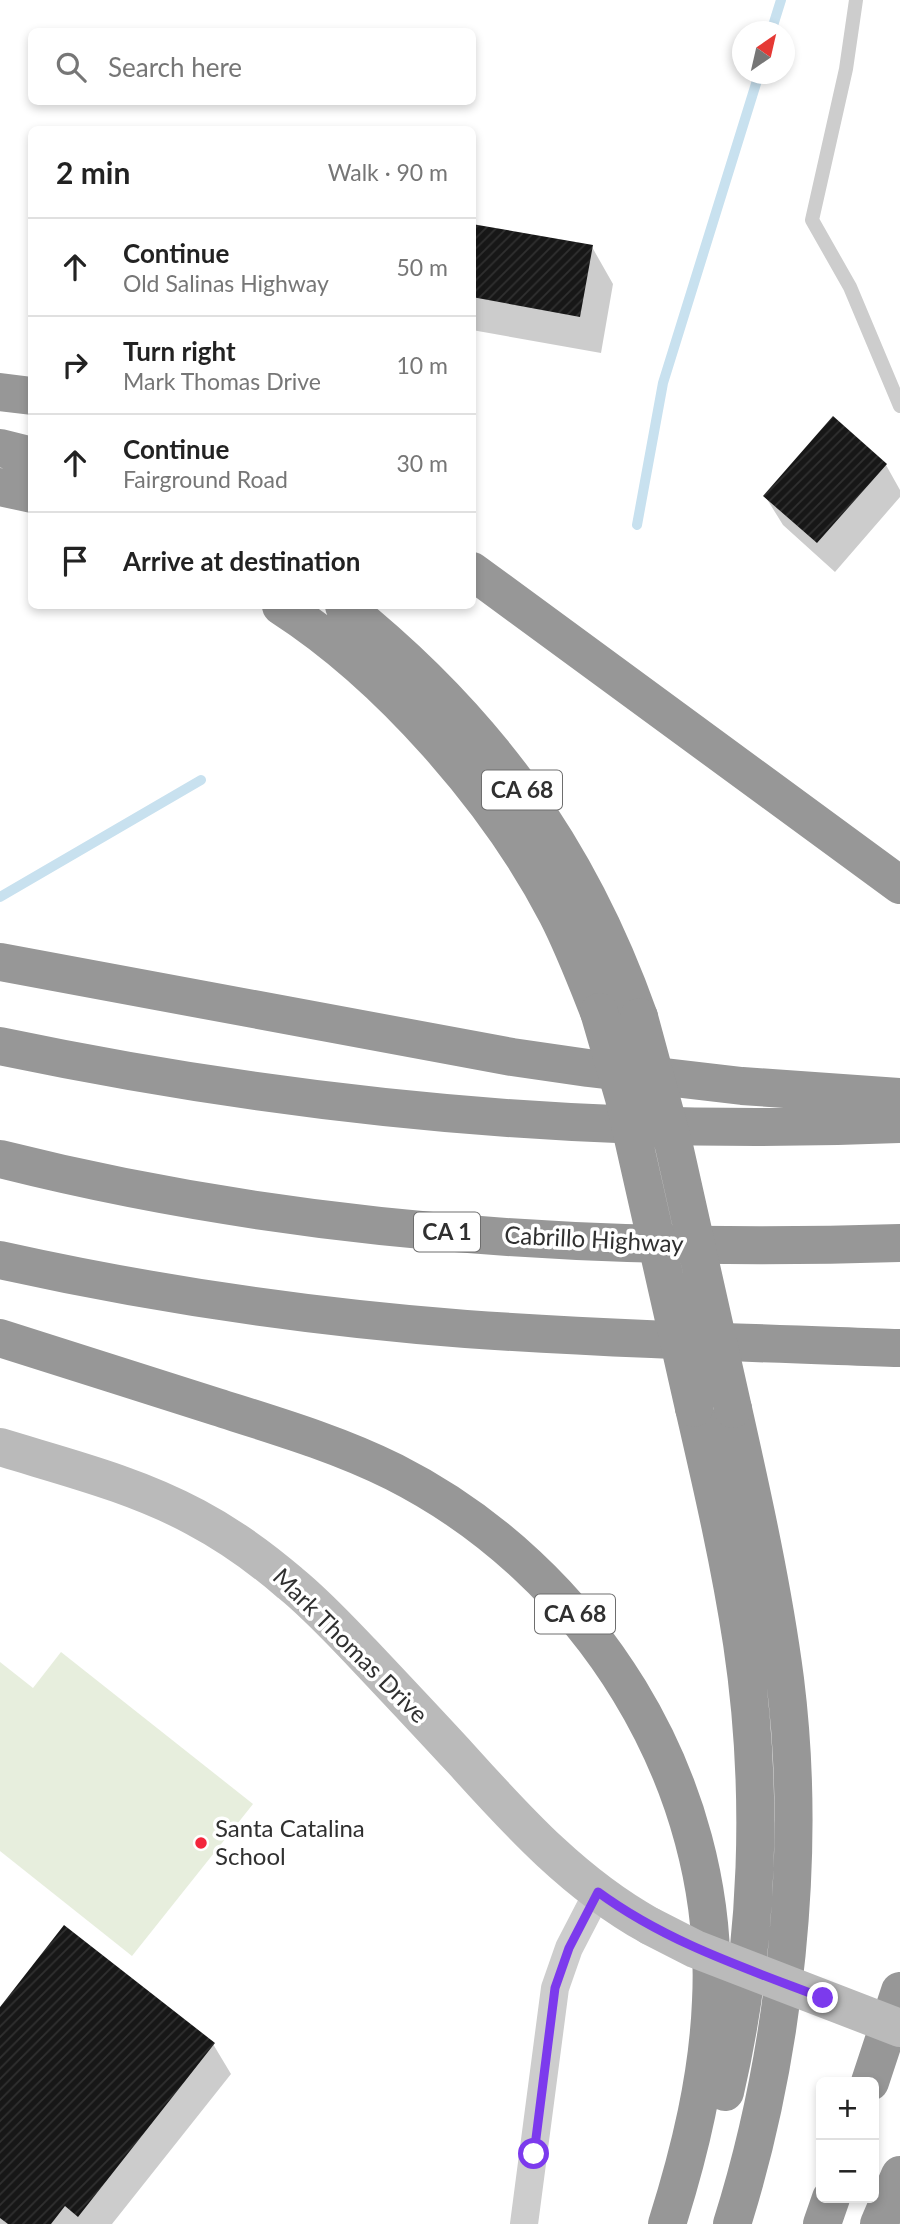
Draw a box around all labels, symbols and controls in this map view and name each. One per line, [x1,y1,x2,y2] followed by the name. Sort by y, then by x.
[732,21,795,84] north arrow
[28,28,476,105] search box
[52,48,90,86] icon: search
[108,51,242,83] text: Search here
[56,154,130,190] text: 2 min
[328,158,448,186] text: Walk · 90 m
[123,237,229,269] text: Continue
[56,248,94,286] icon: ahead
[397,253,448,281] text: 50 m
[123,269,329,297] text: Old Salinas Highway
[123,335,236,367] text: Turn right
[56,346,94,384] icon: right
[397,351,448,379] text: 10 m
[123,367,321,395] text: Mark Thomas Drive
[123,433,229,465] text: Continue
[56,444,94,482] icon: ahead
[397,449,448,477] text: 30 m
[123,465,288,493] text: Fairground Road
[56,542,94,580] icon: arrive
[123,545,360,577] text: Arrive at destination
[482,770,562,810] road number: CA 68
[414,1212,480,1252] road number: CA 1
[504,1219,685,1258] street label: Cabrillo Highway
[268,1562,434,1728] street label: Mark Thomas Drive
[535,1595,615,1634] road number: CA 68
[215,1813,365,1870] place label: Santa Catalina School
[193,1835,209,1851] marker: Santa Catalina School
[807,1982,838,2013] route end
[816,2077,879,2203] map controls
[816,2077,879,2140] button: +
[518,2138,549,2169] route start
[816,2140,879,2203] button: −

